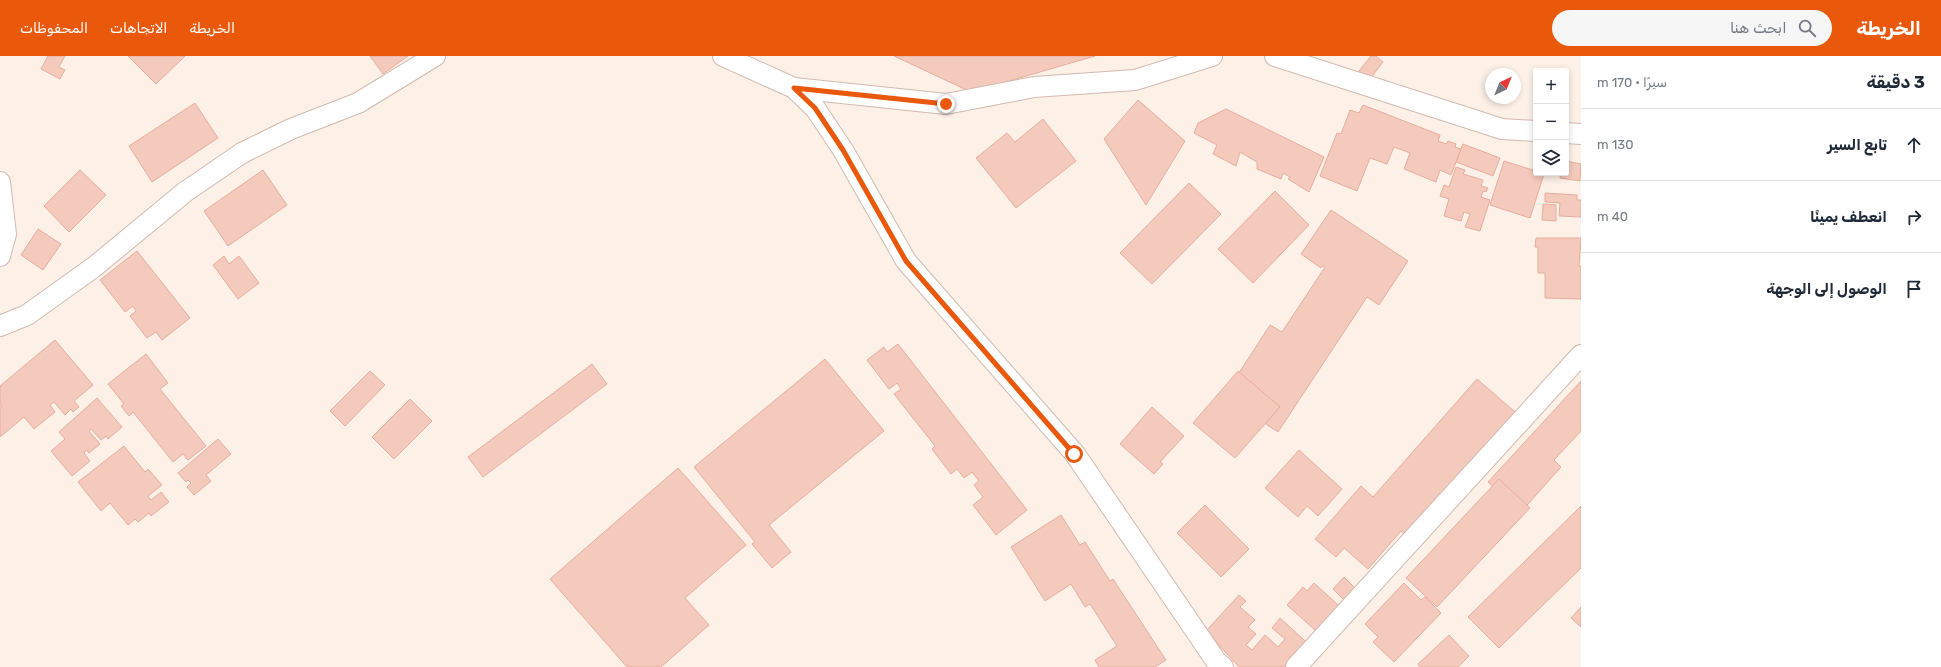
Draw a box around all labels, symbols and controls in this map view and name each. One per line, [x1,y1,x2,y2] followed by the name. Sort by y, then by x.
[1552,10,1832,46] search box
[1796,17,1818,39] icon: search
[1856,17,1921,40] text: الخريطة
[1730,19,1786,37] text: ابحث هنا
[20,20,88,37] text: المحفوظات
[110,20,167,37] text: الاتجاهات
[189,20,235,37] text: الخريطة
[1485,68,1521,104] north arrow
[1533,68,1569,176] map controls
[1533,68,1569,104] button: +
[1866,72,1925,92] text: 3 دقيقة
[1597,75,1667,90] text: سيرًا · 170 m
[937,95,955,113] route end
[1533,104,1569,140] button: −
[1903,134,1925,156] icon: ahead
[1827,136,1887,154] text: تابع السير
[1597,137,1633,152] text: 130 m
[1533,140,1569,176] button: layers
[1903,206,1925,228] icon: right
[1810,208,1887,226] text: انعطف يمينًا
[1597,209,1628,224] text: 40 m
[1903,278,1925,300] icon: arrive
[1766,280,1887,298] text: الوصول إلى الوجهة
[1065,445,1083,463] route start

